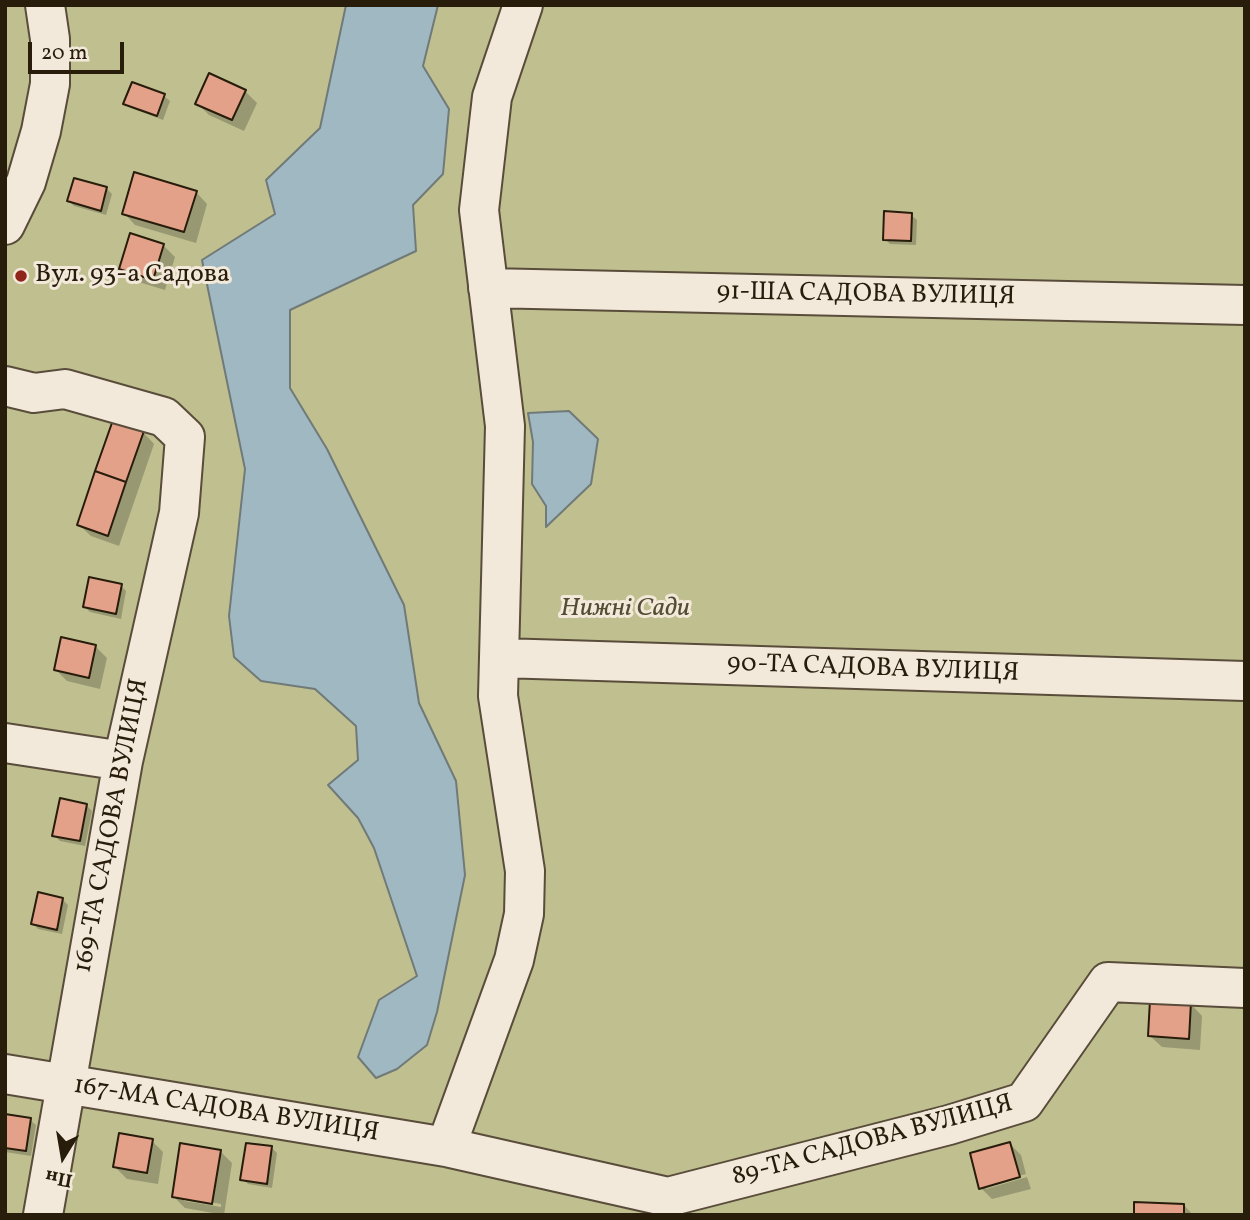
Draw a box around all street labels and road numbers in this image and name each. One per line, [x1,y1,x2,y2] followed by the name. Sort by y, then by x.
[716,278,1016,314] street label: 91-ША САДОВА ВУЛИЦЯ
[726,649,1020,691] street label: 90-ТА САДОВА ВУЛИЦЯ
[69,676,157,976] street label: 169-ТА САДОВА ВУЛИЦЯ
[71,1071,381,1151] street label: 167-МА САДОВА ВУЛИЦЯ
[729,1089,1017,1195] street label: 89-ТА САДОВА ВУЛИЦЯ

